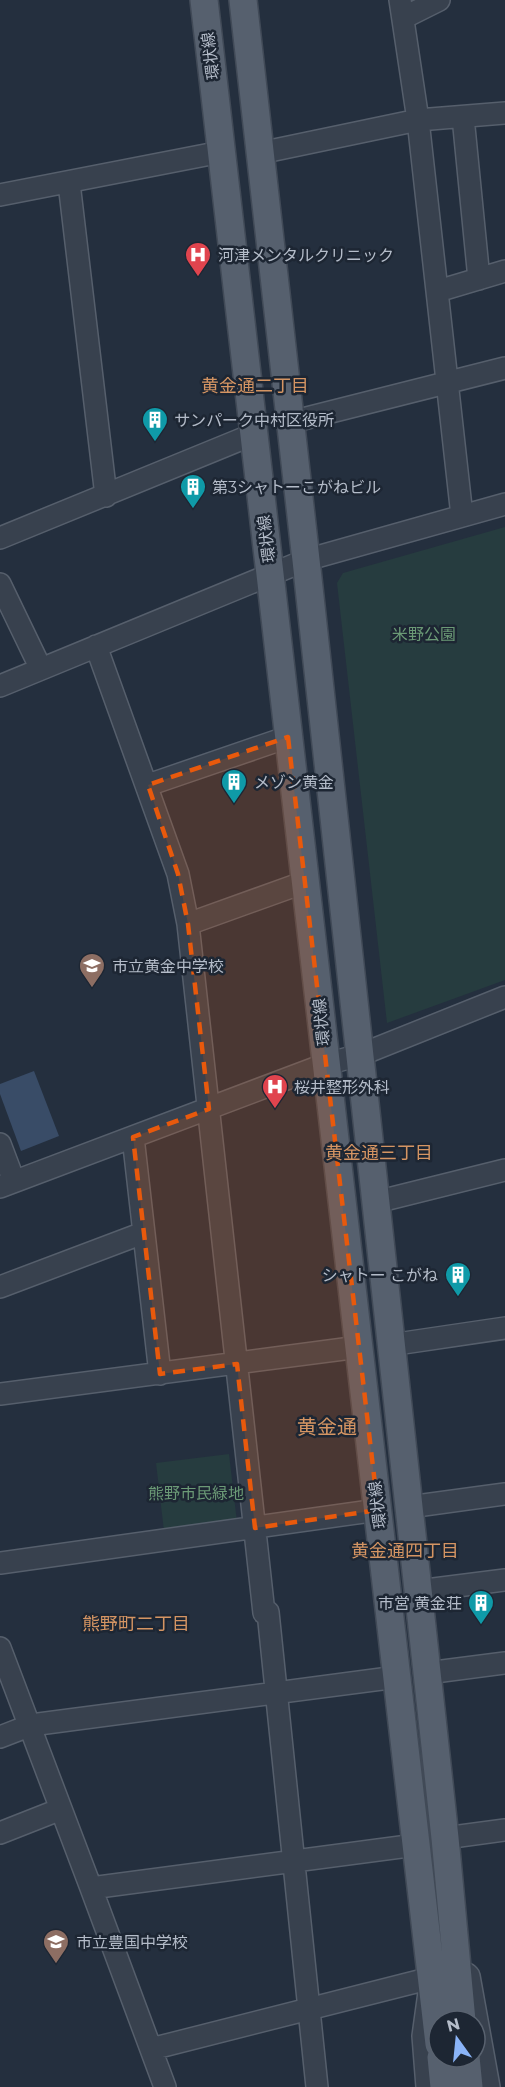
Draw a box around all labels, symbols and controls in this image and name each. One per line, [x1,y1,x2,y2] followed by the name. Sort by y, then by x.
[198,31,223,81] street label: 環状線
[183,240,213,278] hospital icon: 河津メンタルクリニック
[218,246,394,265] place label: 河津メンタルクリニック
[201,375,309,397] district label: 黄金通二丁目
[140,405,170,443] building icon: サンパーク中村区役所
[174,411,334,430] place label: サンパーク中村区役所
[178,472,208,510] building icon: 第3シャトーこがねビル
[212,478,381,497] place label: 第3シャトーこがねビル
[254,514,279,564] street label: 環状線
[392,625,456,644] park label: 米野公園
[219,767,249,805] building icon: メゾン黄金
[254,773,334,792] place label: メゾン黄金
[77,951,107,989] school or university icon: 市立黄金中学校
[112,957,224,976] place label: 市立黄金中学校
[310,997,333,1047] street label: 環状線
[260,1072,290,1110] hospital icon: 桜井整形外科
[294,1078,390,1097] place label: 桜井整形外科
[325,1142,433,1164] district label: 黄金通三丁目
[443,1260,473,1298] building icon: シャトー こがね
[322,1266,438,1285] place label: シャトー こがね
[297,1415,357,1439] district label: 黄金通
[365,1480,390,1530] street label: 環状線
[148,1484,244,1503] park label: 熊野市民緑地
[351,1540,459,1562] district label: 黄金通四丁目
[466,1588,496,1626] building icon: 市営 黄金荘
[378,1594,462,1613] place label: 市営 黄金荘
[82,1613,190,1635] district label: 熊野町二丁目
[41,1927,71,1965] school or university icon: 市立豊国中学校
[76,1933,188,1952] place label: 市立豊国中学校
[427,2009,487,2069] north arrow
[445,2014,462,2036] text: N

